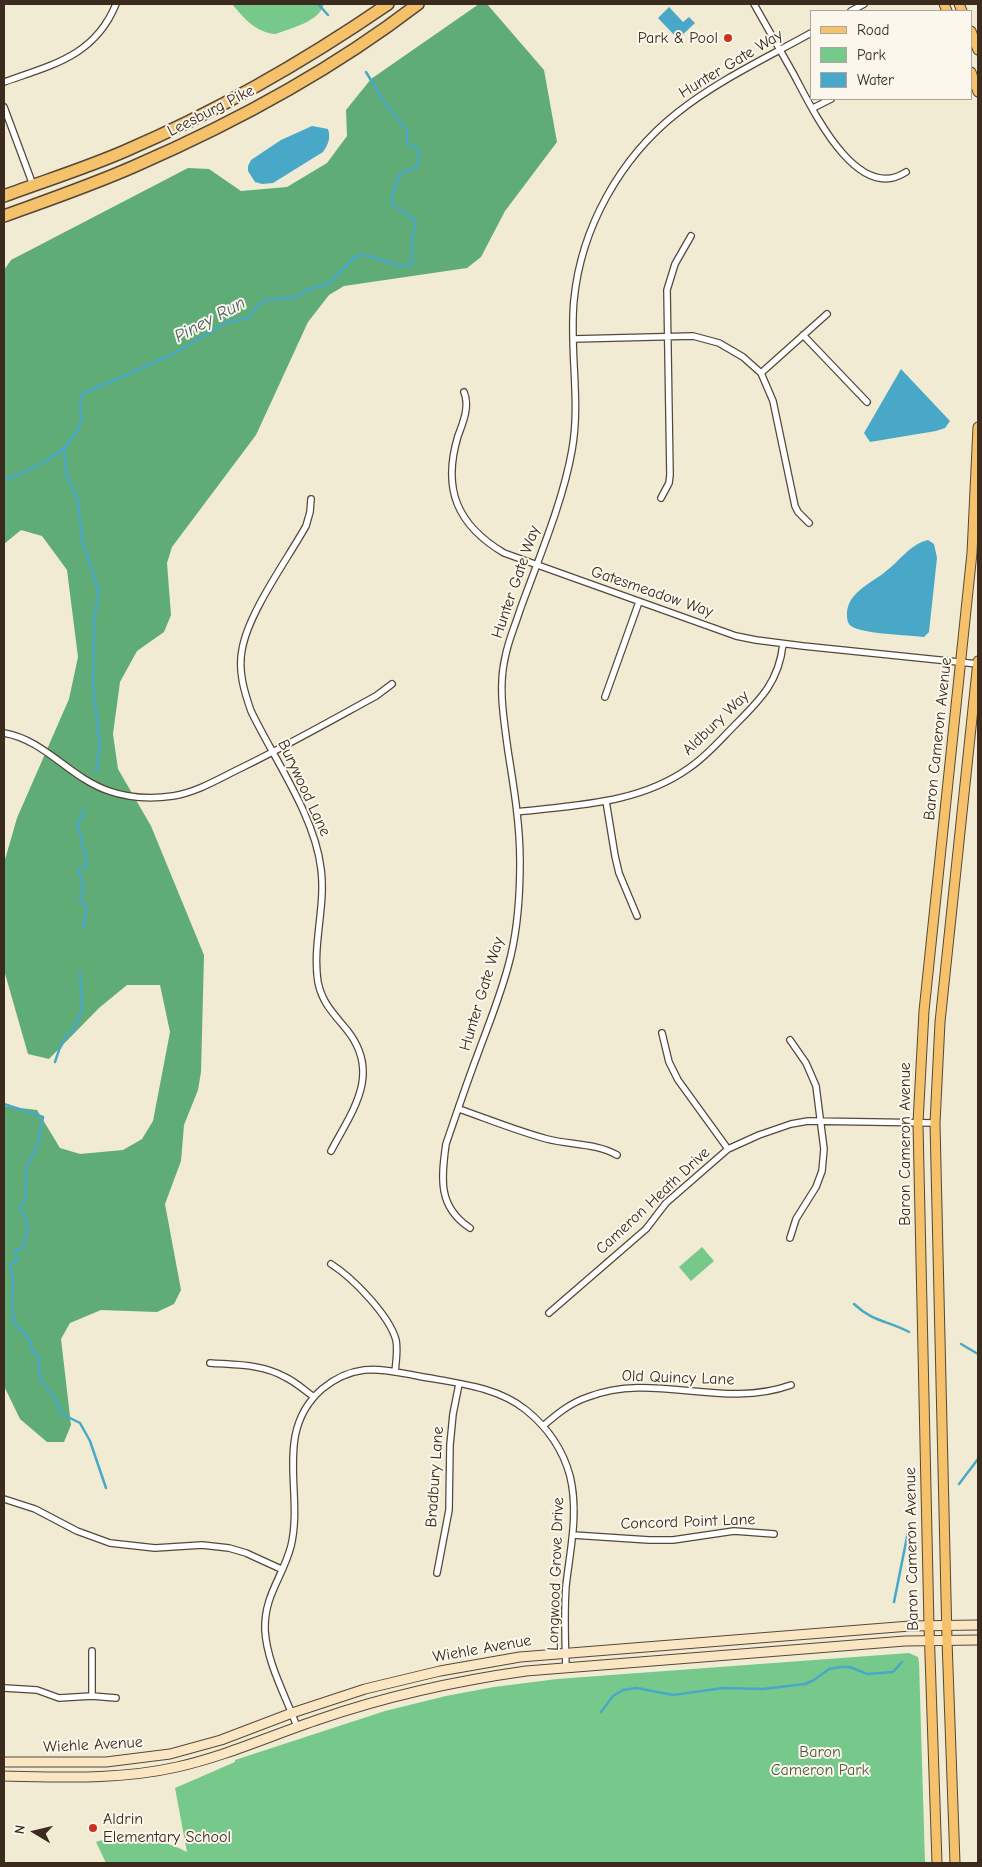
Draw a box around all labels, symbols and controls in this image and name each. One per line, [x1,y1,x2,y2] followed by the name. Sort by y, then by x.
[810,10,972,100] legend
[857,21,889,39] text: Road
[676,25,786,103] street label: Hunter Gate Way
[638,28,718,48] place label: Park & Pool
[722,32,734,44] marker: Park & Pool
[857,46,886,64] text: Park
[857,71,894,89] text: Water
[164,81,258,141] street label: Leesburg Pike
[171,292,249,348] water label: Piney Run
[488,523,544,641] street label: Hunter Gate Way
[588,562,716,622] street label: Gatesmeadow Way
[920,657,956,821] street label: Baron Cameron Avenue
[679,687,753,759] street label: Aldbury Way
[273,737,335,839] street label: Burywood Lane
[456,935,508,1053] street label: Hunter Gate Way
[895,1062,915,1226] street label: Baron Cameron Avenue
[592,1143,714,1259] street label: Cameron Heath Drive
[621,1366,735,1390] street label: Old Quincy Lane
[422,1426,448,1528] street label: Bradbury Lane
[901,1467,923,1631] street label: Baron Cameron Avenue
[544,1497,568,1651] street label: Longwood Grove Drive
[620,1510,756,1534] street label: Concord Point Lane
[431,1631,533,1667] street label: Wiehle Avenue
[43,1733,143,1757] street label: Wiehle Avenue
[771,1742,869,1780] park label: Baron Cameron Park
[10,1807,60,1857] north arrow
[103,1809,231,1847] place label: Aldrin Elementary School
[87,1822,99,1834] marker: Aldrin Elementary School
[11,1824,29,1835] text: N

